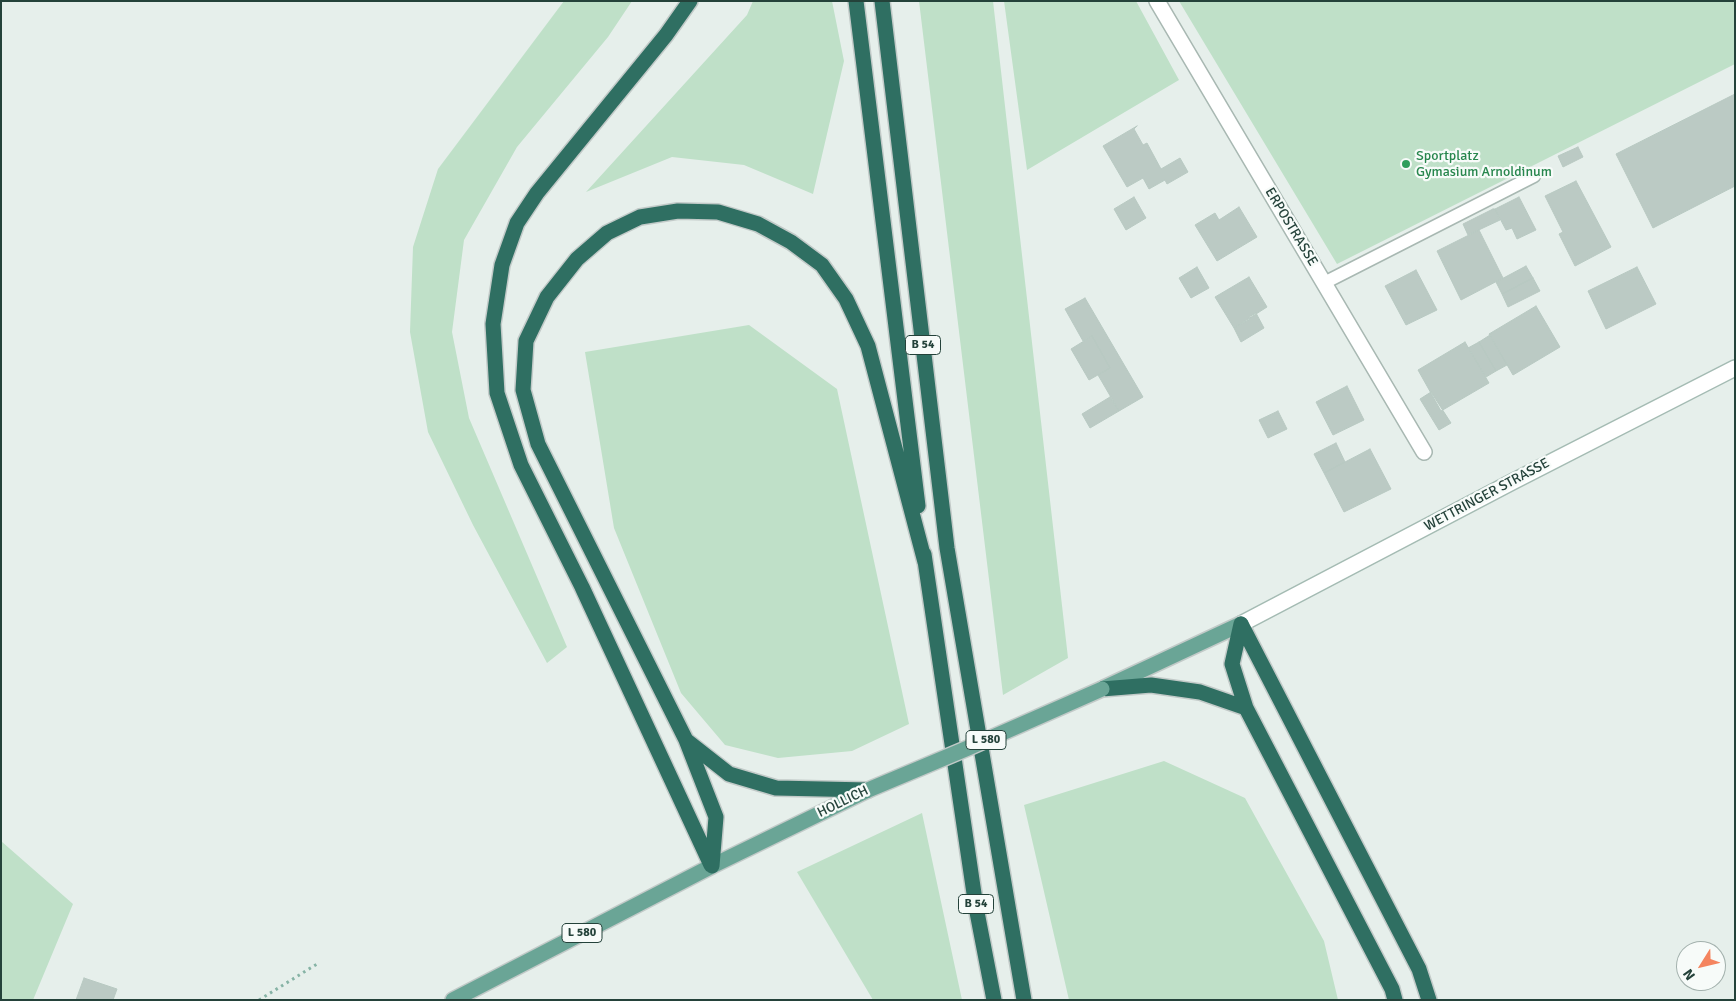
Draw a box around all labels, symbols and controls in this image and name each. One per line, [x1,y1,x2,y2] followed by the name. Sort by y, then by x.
[1416,148,1552,180] place label: Sportplatz Gymasium Arnoldinum
[1400,158,1412,170] marker: Sportplatz Gymasium Arnoldinum
[1261,185,1321,269] street label: ERPOSTRASSE
[906,336,940,354] road number: B 54
[1422,455,1552,535] street label: WETTRINGER STRASSE
[966,730,1006,750] road number: L 580
[815,782,871,822] street label: HOLLICH
[958,894,994,914] road number: B 54
[562,924,602,942] road number: L 580
[1676,941,1726,991] north arrow
[1680,966,1699,983] text: N

